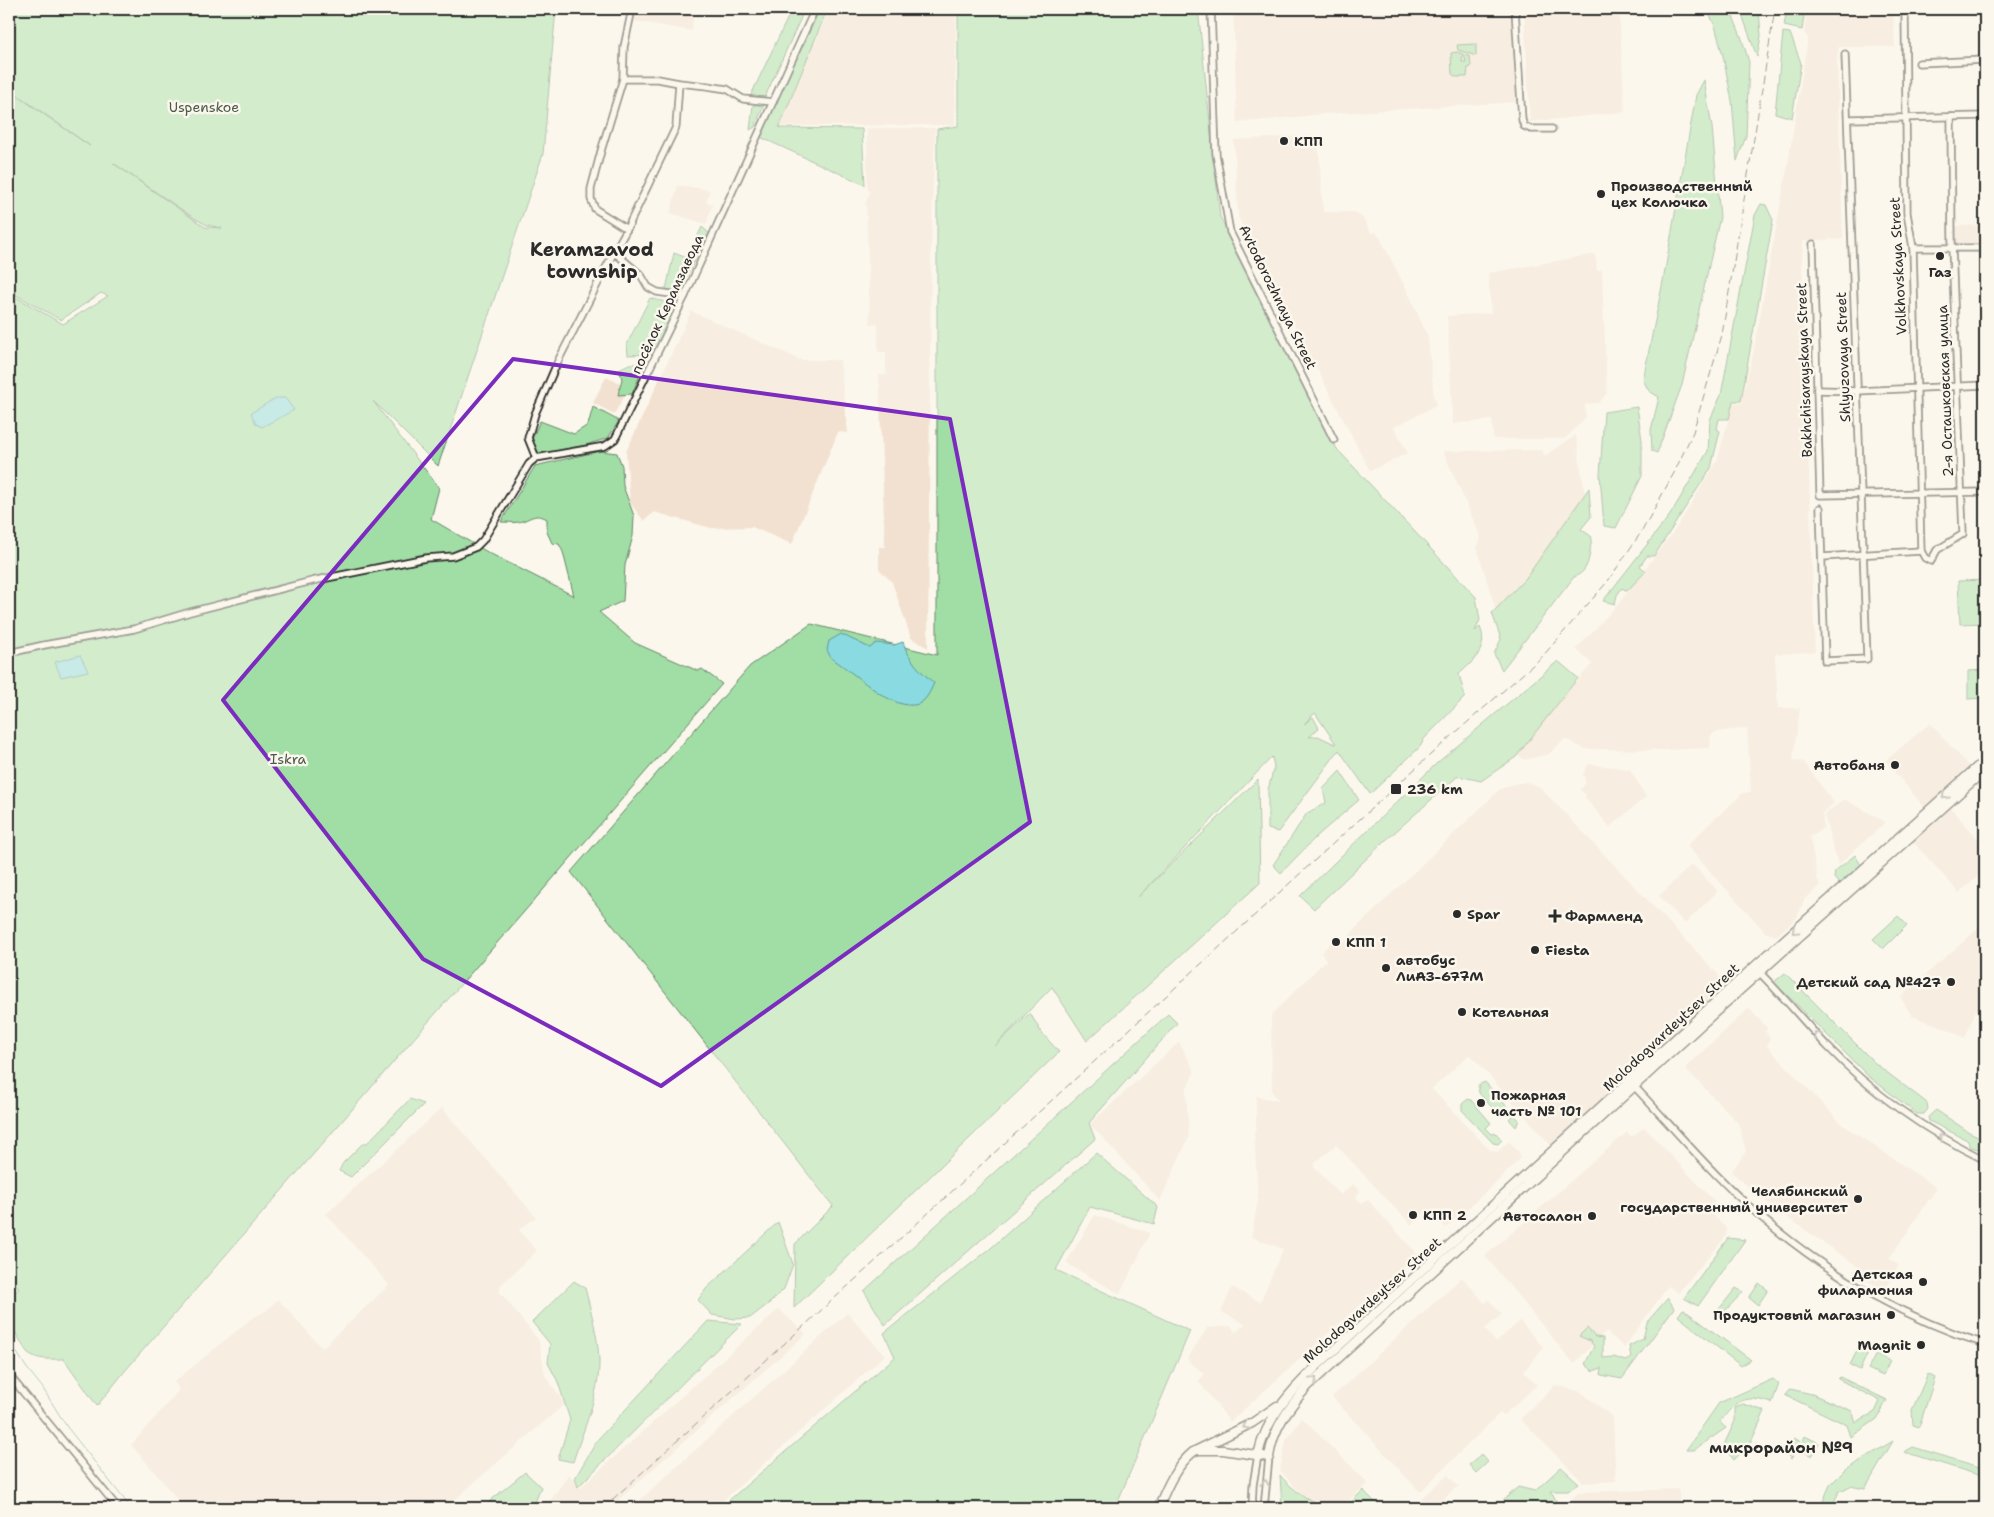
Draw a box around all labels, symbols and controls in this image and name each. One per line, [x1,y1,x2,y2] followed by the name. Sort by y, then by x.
[169,98,239,116] park label: Uspenskoe
[1294,132,1323,150] place label: КПП
[1278,135,1290,147] marker: КПП
[1611,177,1753,211] place label: Производственный цех Колючка
[1595,188,1607,200] marker: Производственный цех Колючка
[1885,196,1911,336] street label: Volkhovskaya Street
[1235,222,1321,372] street label: Avtodorozhnaya Street
[627,231,707,377] street label: посёлок Керамзавода
[530,237,654,284] district label: Keramzavod township
[1934,250,1946,262] marker: Газ
[1928,263,1952,281] place label: Газ
[1792,282,1816,458] street label: Bakhchisarayskaya Street
[1832,291,1854,423] street label: Shlyuzovaya Street
[1933,304,1957,477] street label: 2-я Осташковская улица
[270,750,306,768] park label: Iskra
[1813,756,1885,774] place label: Автобаня
[1889,759,1901,771] marker: Автобаня
[1407,780,1463,798] place label: 236 km
[1389,782,1403,796] marker: 236 km
[1942,790,1951,799] one-way arrow
[1467,905,1501,923] place label: Spar
[1565,907,1643,925] place label: Фармленд
[1451,908,1463,920] marker: Spar
[1549,910,1561,922] marker: Фармленд
[1791,925,1800,934] one-way arrow
[1346,933,1386,951] place label: КПП 1
[1330,936,1342,948] marker: КПП 1
[1545,941,1590,959] place label: Fiesta
[1529,944,1541,956] marker: Fiesta
[1396,951,1484,985] place label: автобус ЛиАЗ-677М
[1599,959,1743,1095] street label: Molodogvardeytsev Street
[1380,962,1392,974] marker: автобус ЛиАЗ-677М
[1797,973,1941,991] place label: Детский сад №427
[1945,976,1957,988] marker: Детский сад №427
[1472,1003,1549,1021] place label: Котельная
[1456,1006,1468,1018] marker: Котельная
[1814,1031,1823,1040] one-way arrow
[1491,1086,1581,1120] place label: Пожарная часть № 101
[1475,1097,1487,1109] marker: Пожарная часть № 101
[1939,1133,1948,1143] one-way arrow
[1620,1182,1849,1216] place label: Челябинский государственный университет
[1852,1193,1864,1205] marker: Челябинский государственный университет
[1423,1206,1467,1224] place label: КПП 2
[1503,1207,1582,1225] place label: Автосалон
[1407,1209,1419,1221] marker: КПП 2
[1586,1210,1598,1222] marker: Автосалон
[1299,1233,1445,1367] street label: Molodogvardeytsev Street
[1818,1265,1913,1299] place label: Детская филармония
[1917,1276,1929,1288] marker: Детская филармония
[1713,1306,1881,1324] place label: Продуктовый магазин
[1885,1309,1897,1321] marker: Продуктовый магазин
[1858,1336,1911,1354] place label: Magnit
[1915,1339,1927,1351] marker: Magnit
[1309,1377,1318,1386] one-way arrow
[1243,1420,1252,1430] one-way arrow
[1709,1437,1853,1458] district label: микрорайон №9
[1259,1478,1270,1486] one-way arrow

